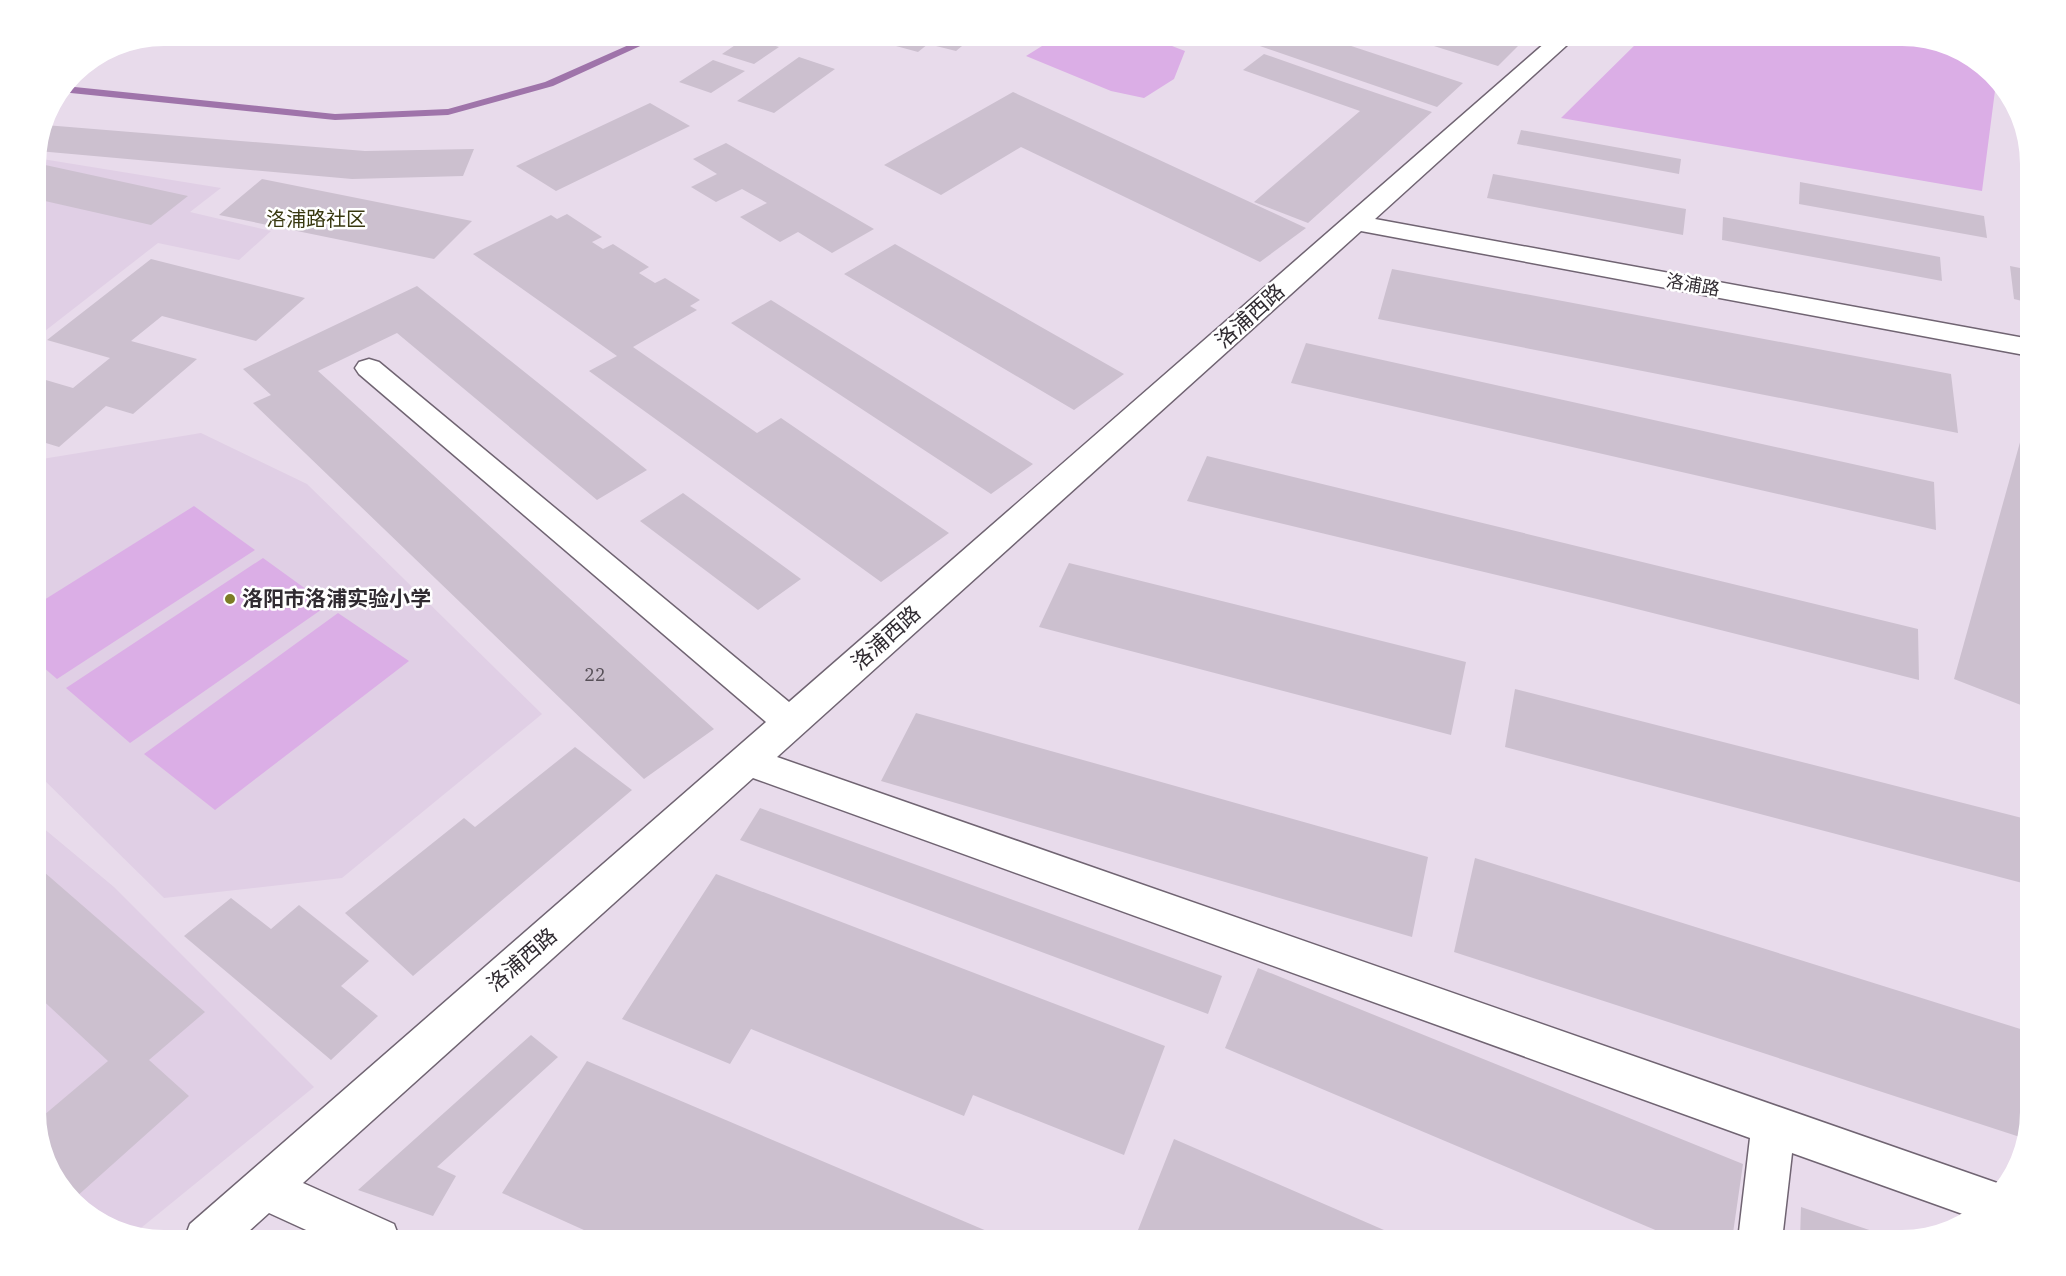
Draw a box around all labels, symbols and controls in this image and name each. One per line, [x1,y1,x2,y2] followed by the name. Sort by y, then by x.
[266,205,366,232] district label: 洛浦路社区
[1665,268,1722,301] street label: 洛浦路
[1209,277,1290,354] street label: 洛浦西路
[242,584,431,612] place label: 洛阳市洛浦实验小学
[223,592,237,606] marker: 洛阳市洛浦实验小学
[845,599,926,676] street label: 洛浦西路
[584,663,606,686] house number: 22
[480,921,562,997] street label: 洛浦西路

